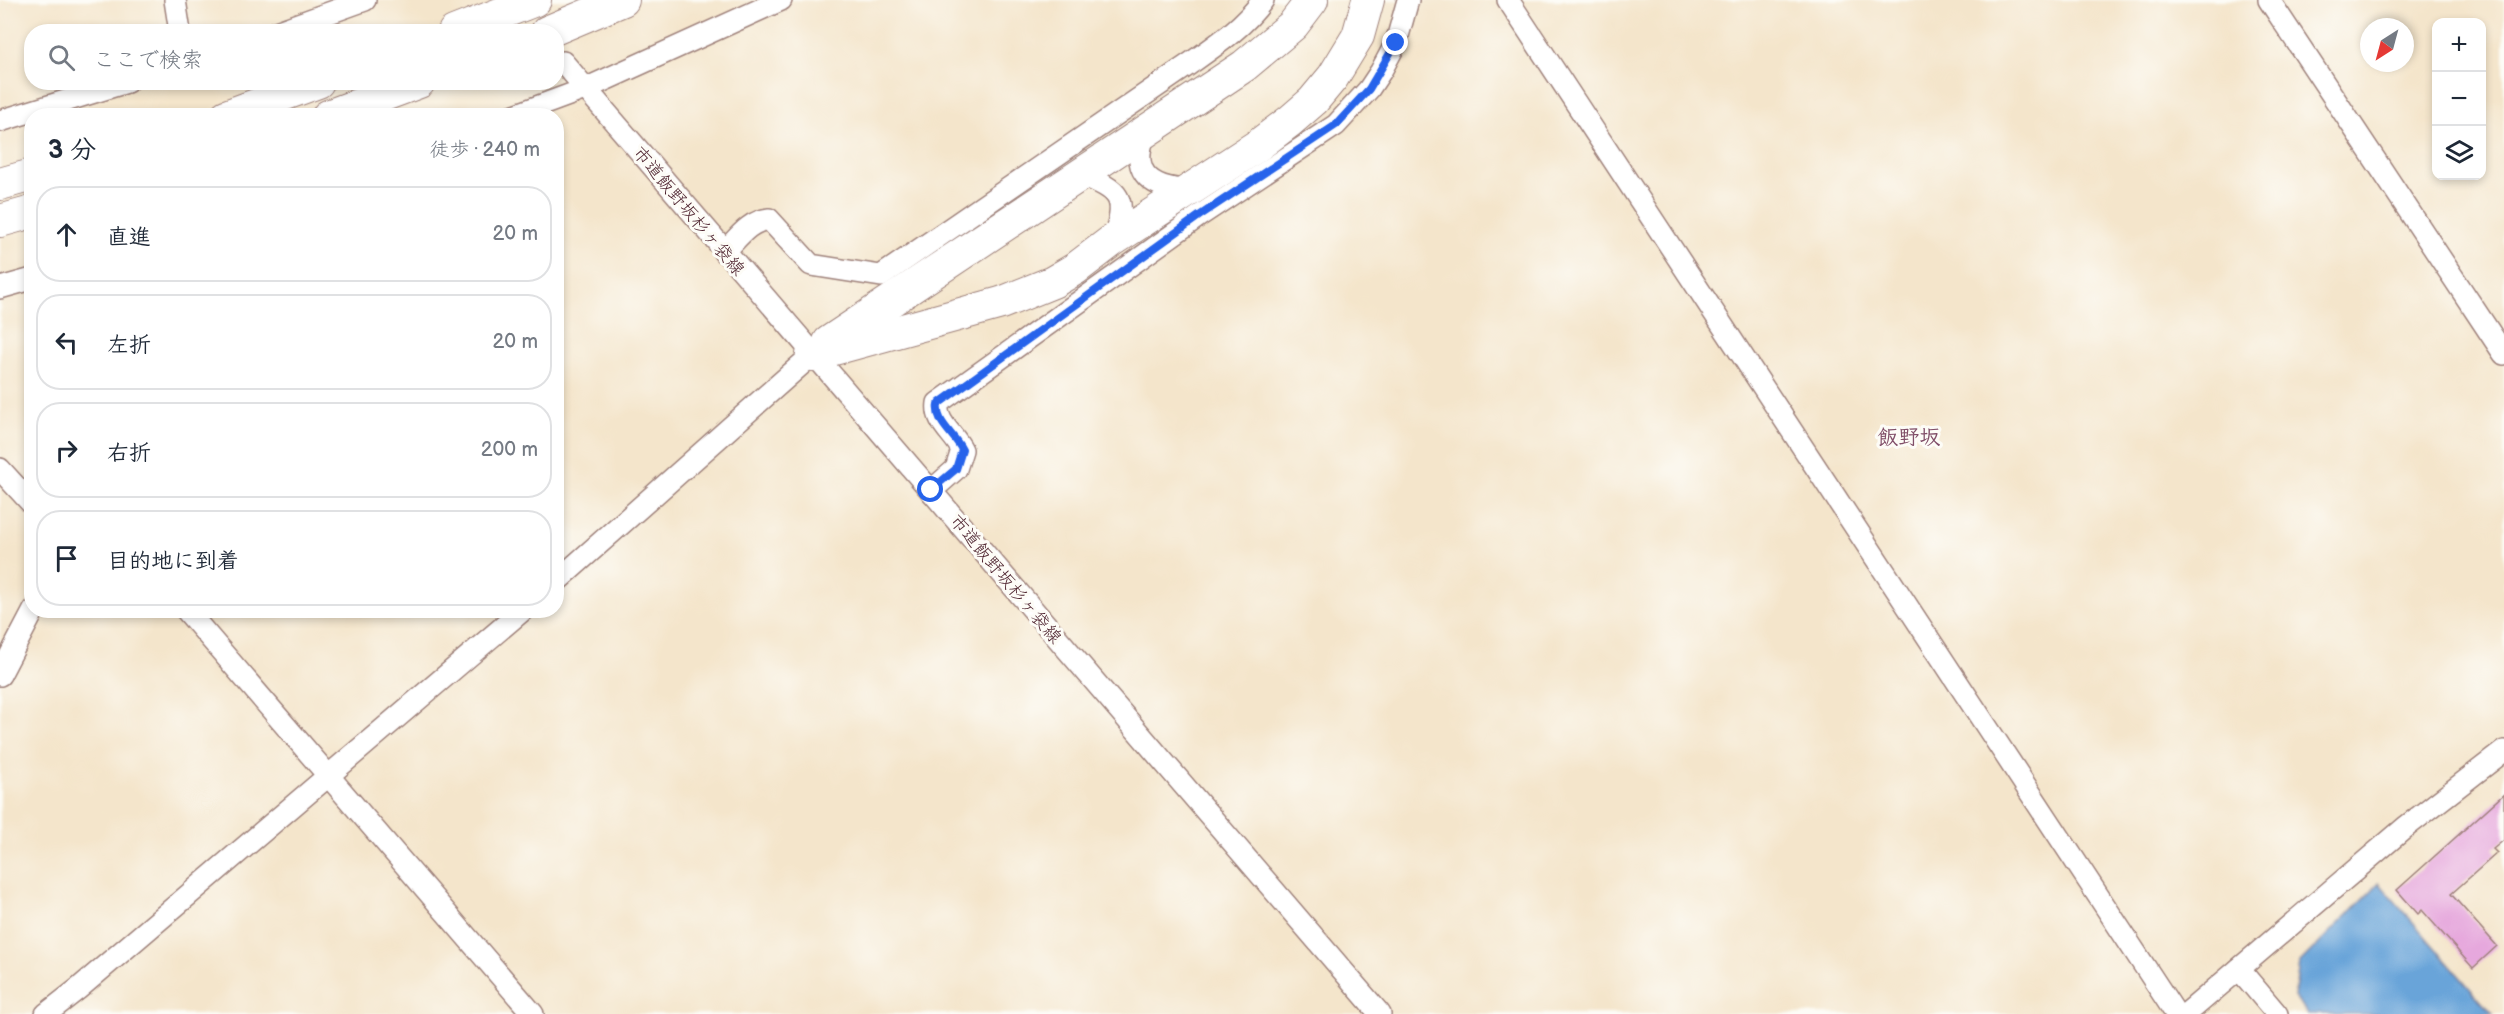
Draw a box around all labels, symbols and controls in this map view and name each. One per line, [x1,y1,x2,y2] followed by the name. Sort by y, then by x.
[2360,18,2414,72] north arrow
[2432,18,2486,180] map controls
[2432,18,2486,72] button: +
[24,24,564,90] search box
[1382,29,1408,55] route end
[45,41,78,74] icon: search
[93,47,203,74] text: ここで検索
[2432,72,2486,126] button: −
[2432,126,2486,180] button: layers
[48,135,96,166] text: 3 分
[430,138,540,162] text: 徒歩 · 240 m
[629,143,749,280] street label: 市道飯野坂杉ヶ袋線
[50,218,83,251] icon: ahead
[493,222,538,246] text: 20 m
[107,224,151,251] text: 直進
[50,326,83,359] icon: left
[493,330,538,354] text: 20 m
[107,332,151,359] text: 左折
[1878,425,1941,450] district label: 飯野坂
[50,434,83,467] icon: right
[481,438,538,462] text: 200 m
[107,440,151,467] text: 右折
[917,476,943,502] route start
[946,511,1066,648] street label: 市道飯野坂杉ヶ袋線
[50,542,83,575] icon: arrive
[107,548,239,575] text: 目的地に到着

